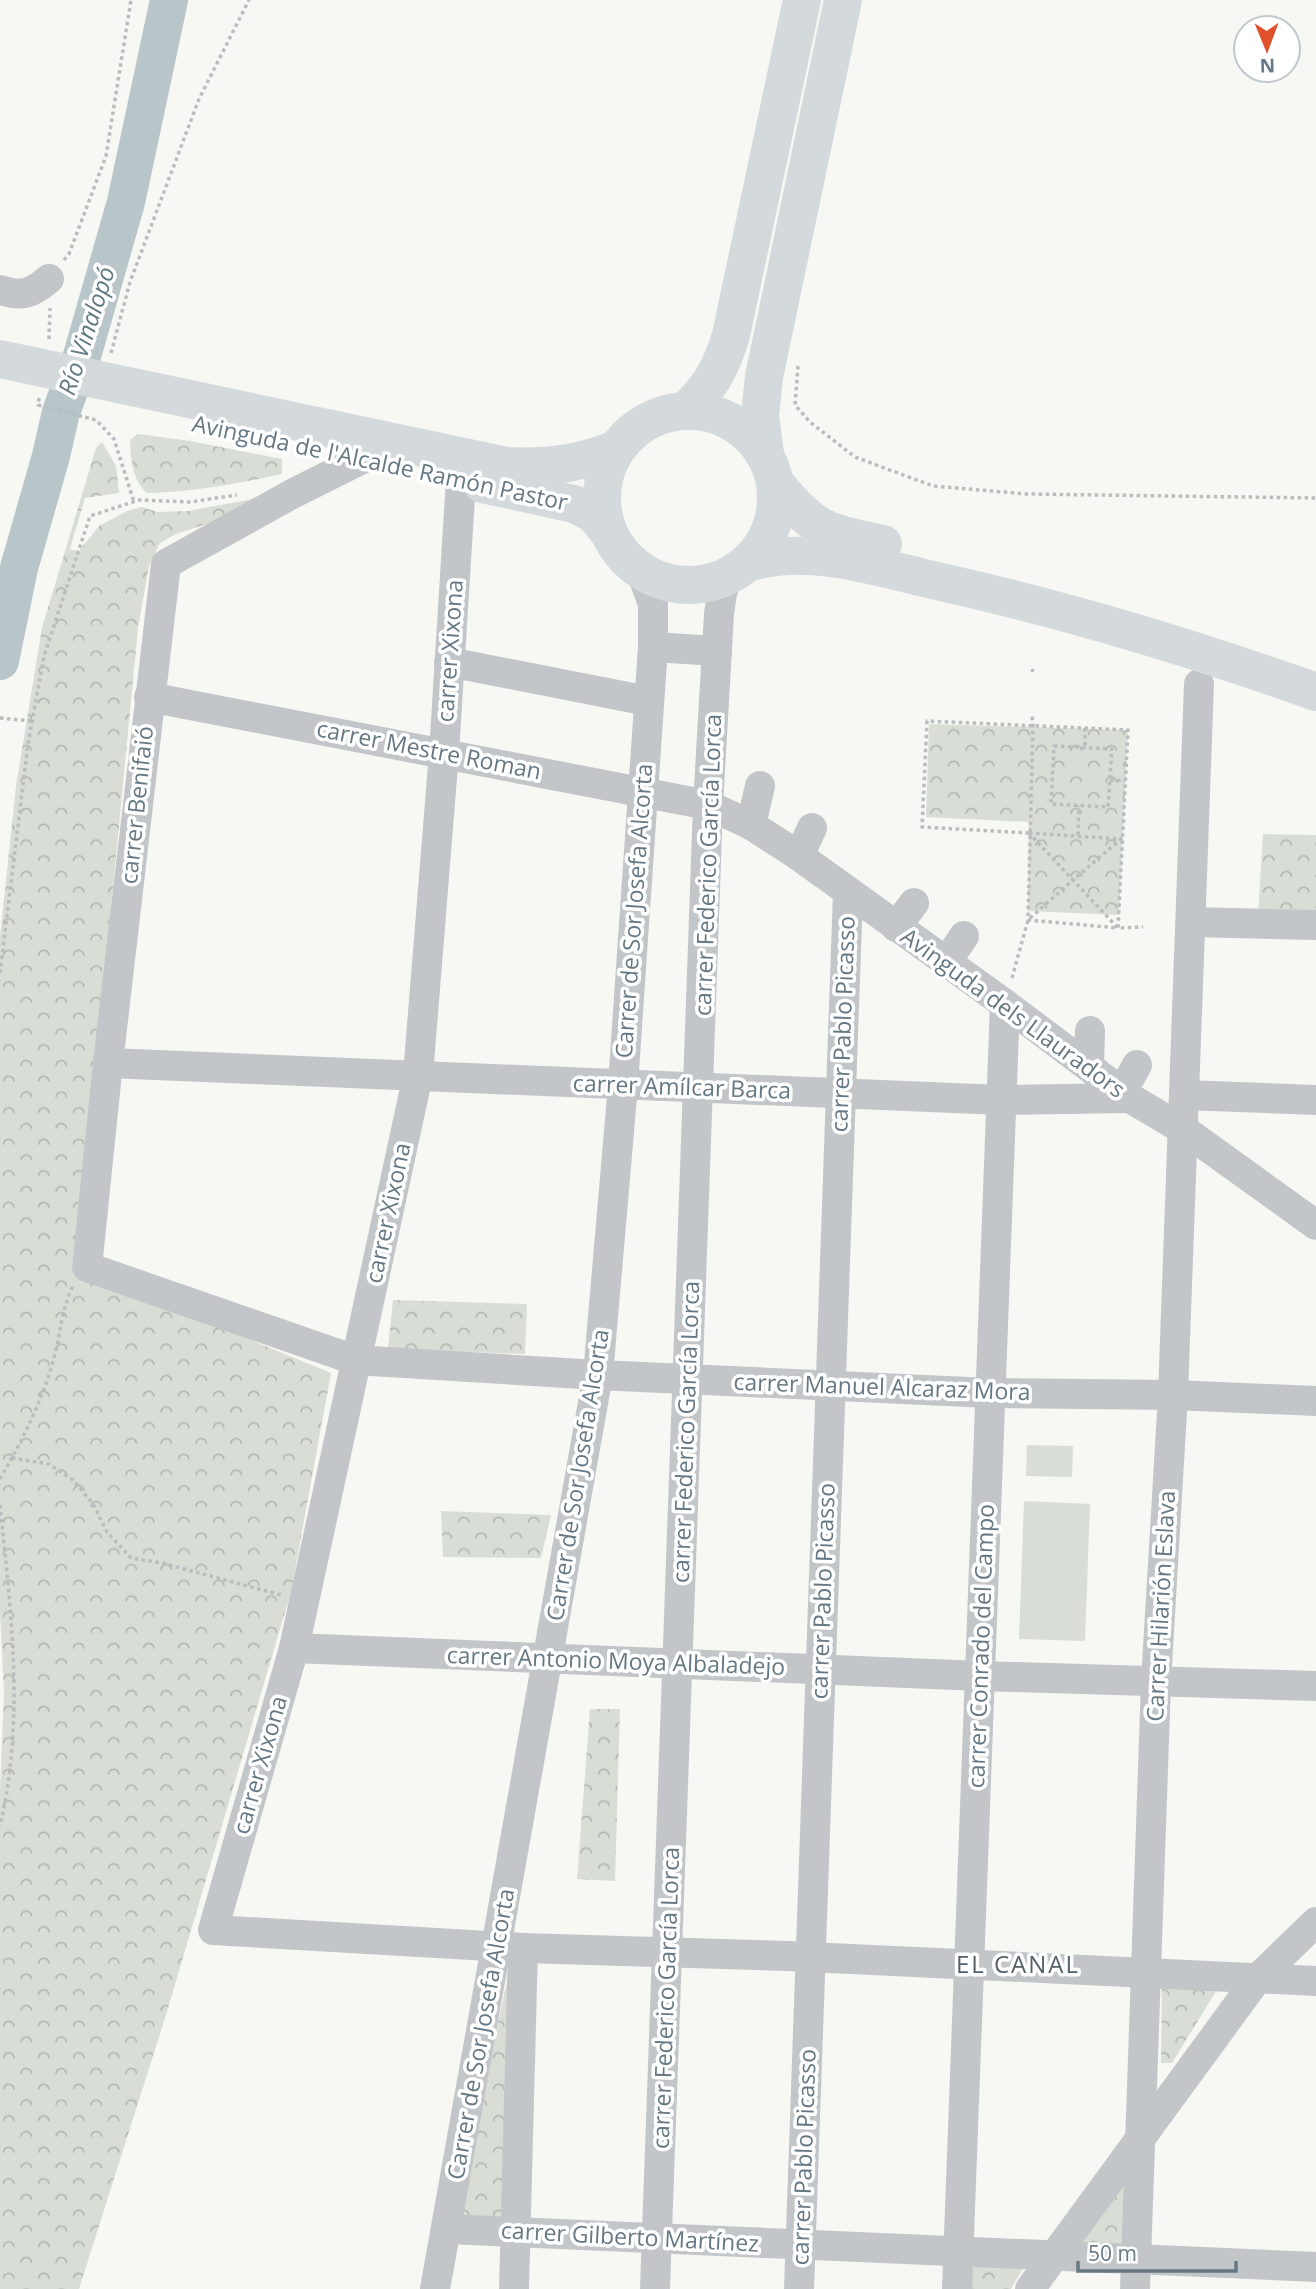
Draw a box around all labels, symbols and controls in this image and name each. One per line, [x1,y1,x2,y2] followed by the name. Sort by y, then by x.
[1232,14,1302,84] north arrow
[1259,53,1275,79] text: N
[49,262,122,399] water label: Río Vinalopó
[189,407,572,518] street label: Avinguda de l'Alcalde Ramón Pastor
[428,579,470,723] street label: carrer Xixona
[314,712,544,786] street label: carrer Mestre Roman
[686,713,728,1017] street label: carrer Federico García Lorca
[112,724,160,886] street label: carrer Benifaió
[607,763,659,1059] street label: Carrer de Sor Josefa Alcorta
[822,915,862,1133] street label: carrer Pablo Picasso
[895,920,1132,1105] street label: Avinguda dels Llauradors
[572,1066,792,1106] street label: carrer Amílcar Barca
[357,1140,418,1286] street label: carrer Xixona
[664,1280,706,1584] street label: carrer Federico García Lorca
[538,1327,616,1623] street label: Carrer de Sor Josefa Alcorta
[733,1365,1031,1407] street label: carrer Manuel Alcaraz Mora
[802,1482,842,1700] street label: carrer Pablo Picasso
[1138,1490,1182,1722] street label: Carrer Hilarión Eslava
[959,1503,1001,1789] street label: carrer Conrado del Campo
[446,1638,786,1682] street label: carrer Antonio Moya Albaladejo
[224,1692,294,1838] street label: carrer Xixona
[644,1846,686,2150] street label: carrer Federico García Lorca
[439,1886,521,2182] street label: Carrer de Sor Josefa Alcorta
[956,1947,1080,1980] district label: EL CANAL
[783,2048,823,2266] street label: carrer Pablo Picasso
[500,2213,760,2259] street label: carrer Gilberto Martínez
[1078,2230,1236,2274] scale bar
[1088,2239,1137,2267] text: 50 m

